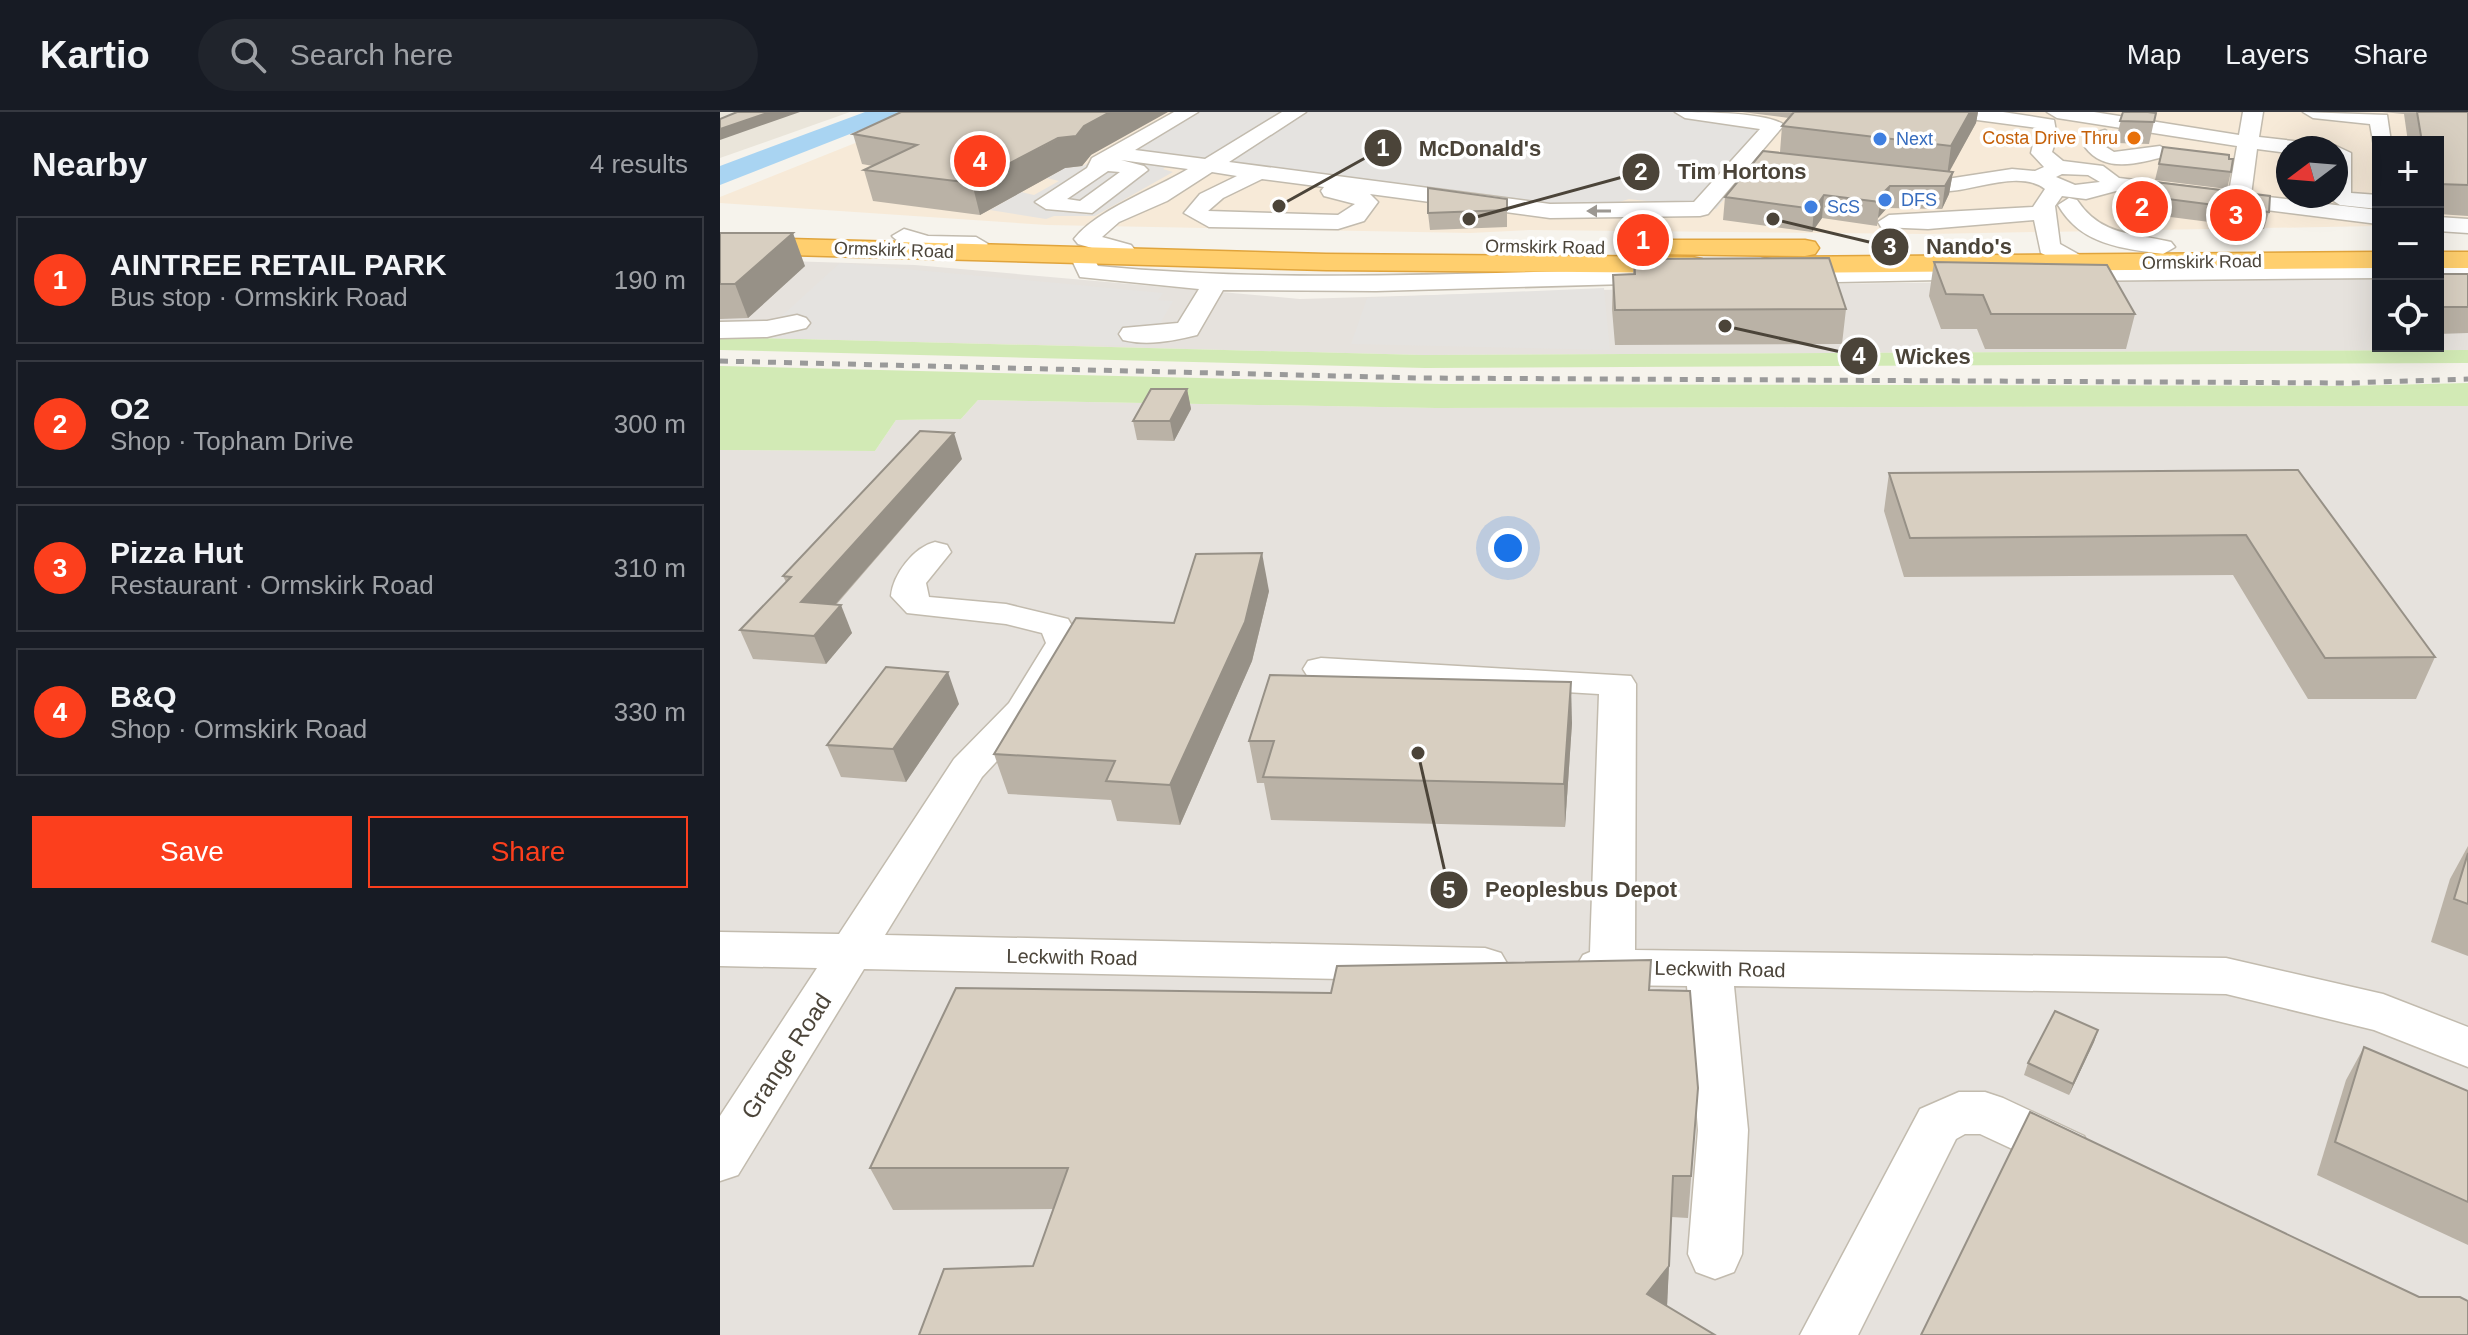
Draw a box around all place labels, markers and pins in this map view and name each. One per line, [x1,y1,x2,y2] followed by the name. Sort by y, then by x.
[1363,125,1557,171] callout: McDonald's
[1982,128,2118,148] place label: Costa Drive Thru
[1896,129,1933,149] place label: Next
[2125,129,2143,147] marker: Costa Drive Thru
[1871,130,1889,148] marker: Next
[954,131,1006,191] pin: 4
[1621,149,1822,195] callout: Tim Hortons
[2116,177,2168,237] pin: 2
[2210,185,2262,245] pin: 3
[1901,190,1937,210] place label: DFS
[1876,191,1894,209] marker: DFS
[1827,197,1860,217] place label: ScS
[1802,198,1820,216] marker: ScS
[1617,210,1669,270] pin: 1
[1870,224,2028,270] callout: Nando's
[1839,333,1987,379] callout: Wickes
[1429,867,1693,913] callout: Peoplesbus Depot

